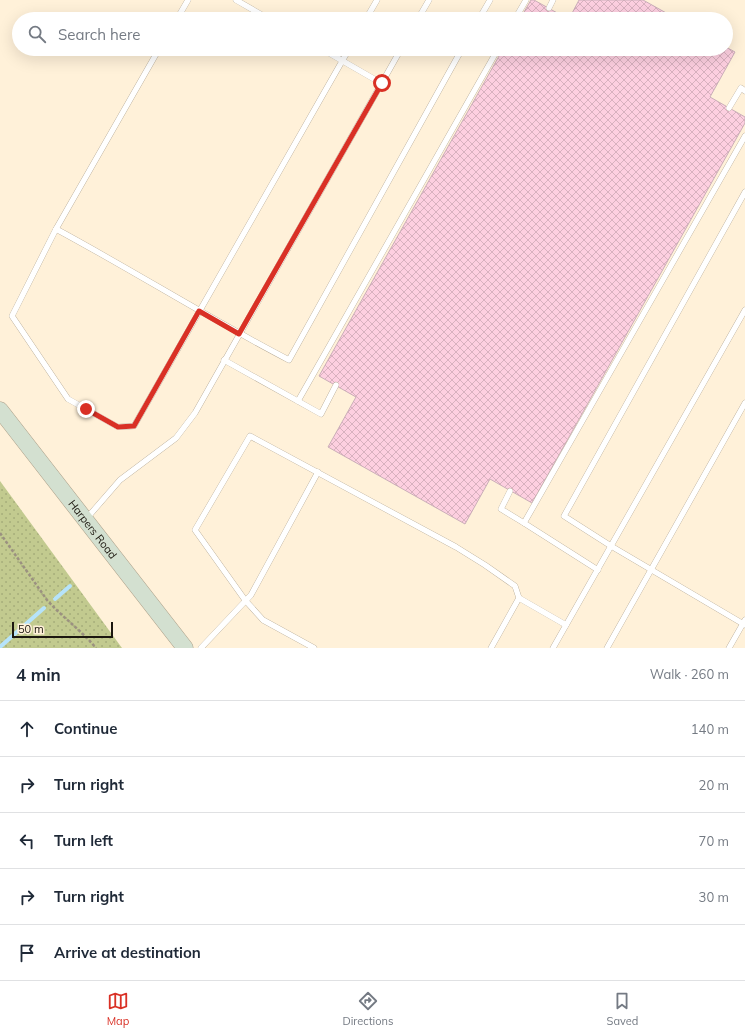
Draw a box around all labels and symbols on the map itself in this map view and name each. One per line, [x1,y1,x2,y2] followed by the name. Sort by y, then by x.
[373,74,391,92] route start
[77,400,95,418] route end
[65,497,120,562] street label: Harpers Road
[12,620,113,639] scale bar

